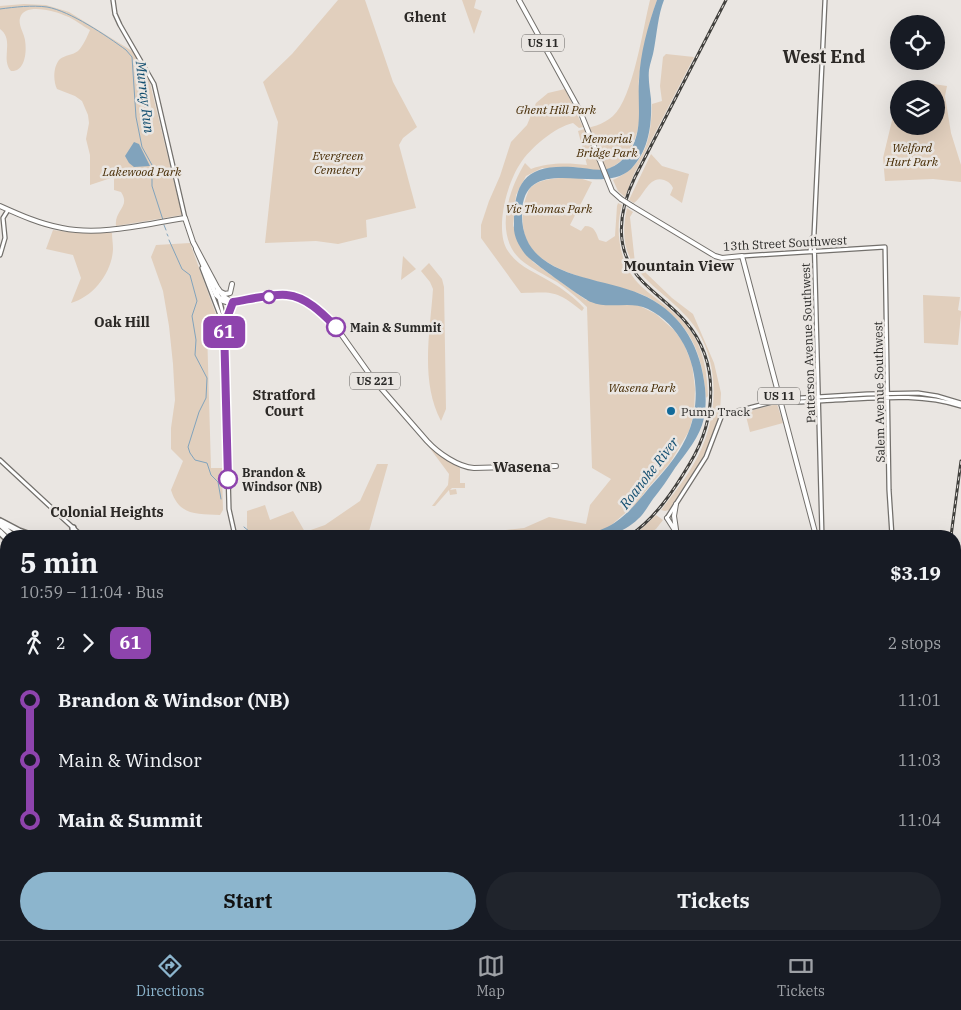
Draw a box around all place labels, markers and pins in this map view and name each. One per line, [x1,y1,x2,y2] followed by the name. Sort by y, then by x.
[262,290,276,304] unlabelled marker
[326,317,346,337] marker: Main & Summit
[350,320,442,335] place label: Main & Summit
[681,404,750,419] place label: Pump Track
[665,405,677,417] marker: Pump Track
[242,465,322,494] place label: Brandon & Windsor (NB)
[218,469,238,489] marker: Brandon & Windsor (NB)

